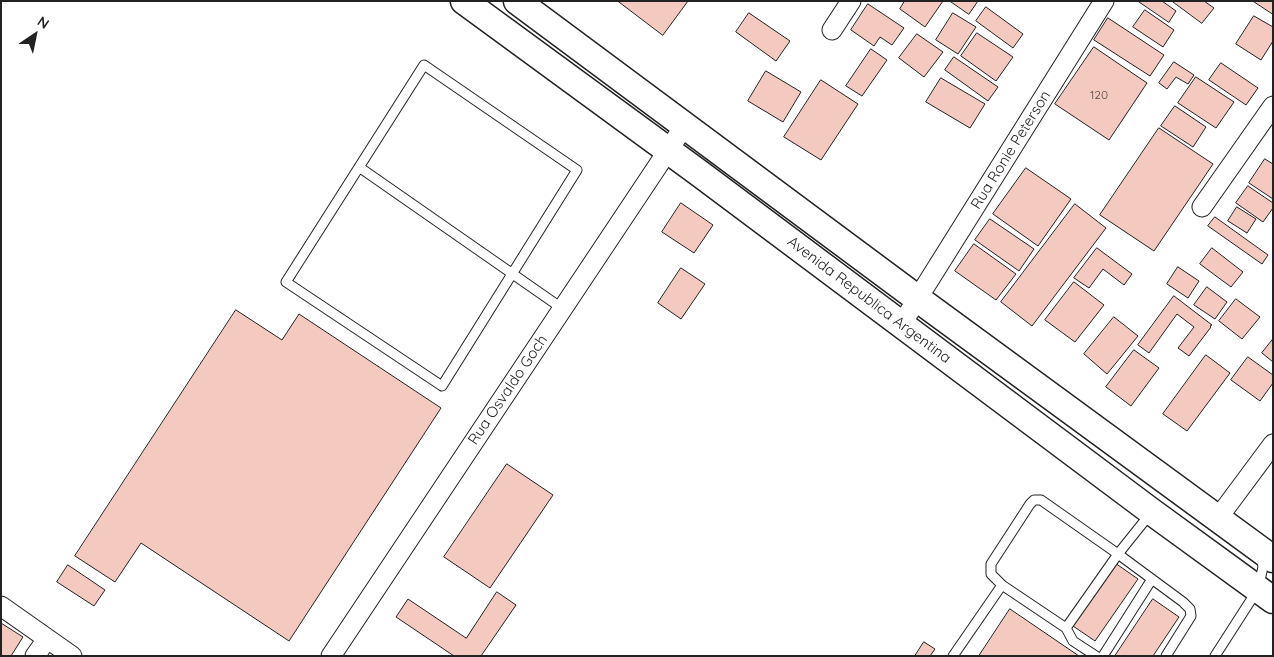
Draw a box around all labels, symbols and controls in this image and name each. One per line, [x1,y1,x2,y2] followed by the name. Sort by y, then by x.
[10,10,60,60] north arrow
[34,12,53,33] text: N
[967,87,1055,213] street label: Rua Ronie Peterson
[1090,88,1108,102] house number: 120
[784,233,954,367] street label: Avenida Republica Argentina
[465,332,551,448] street label: Rua Osvaldo Goch

